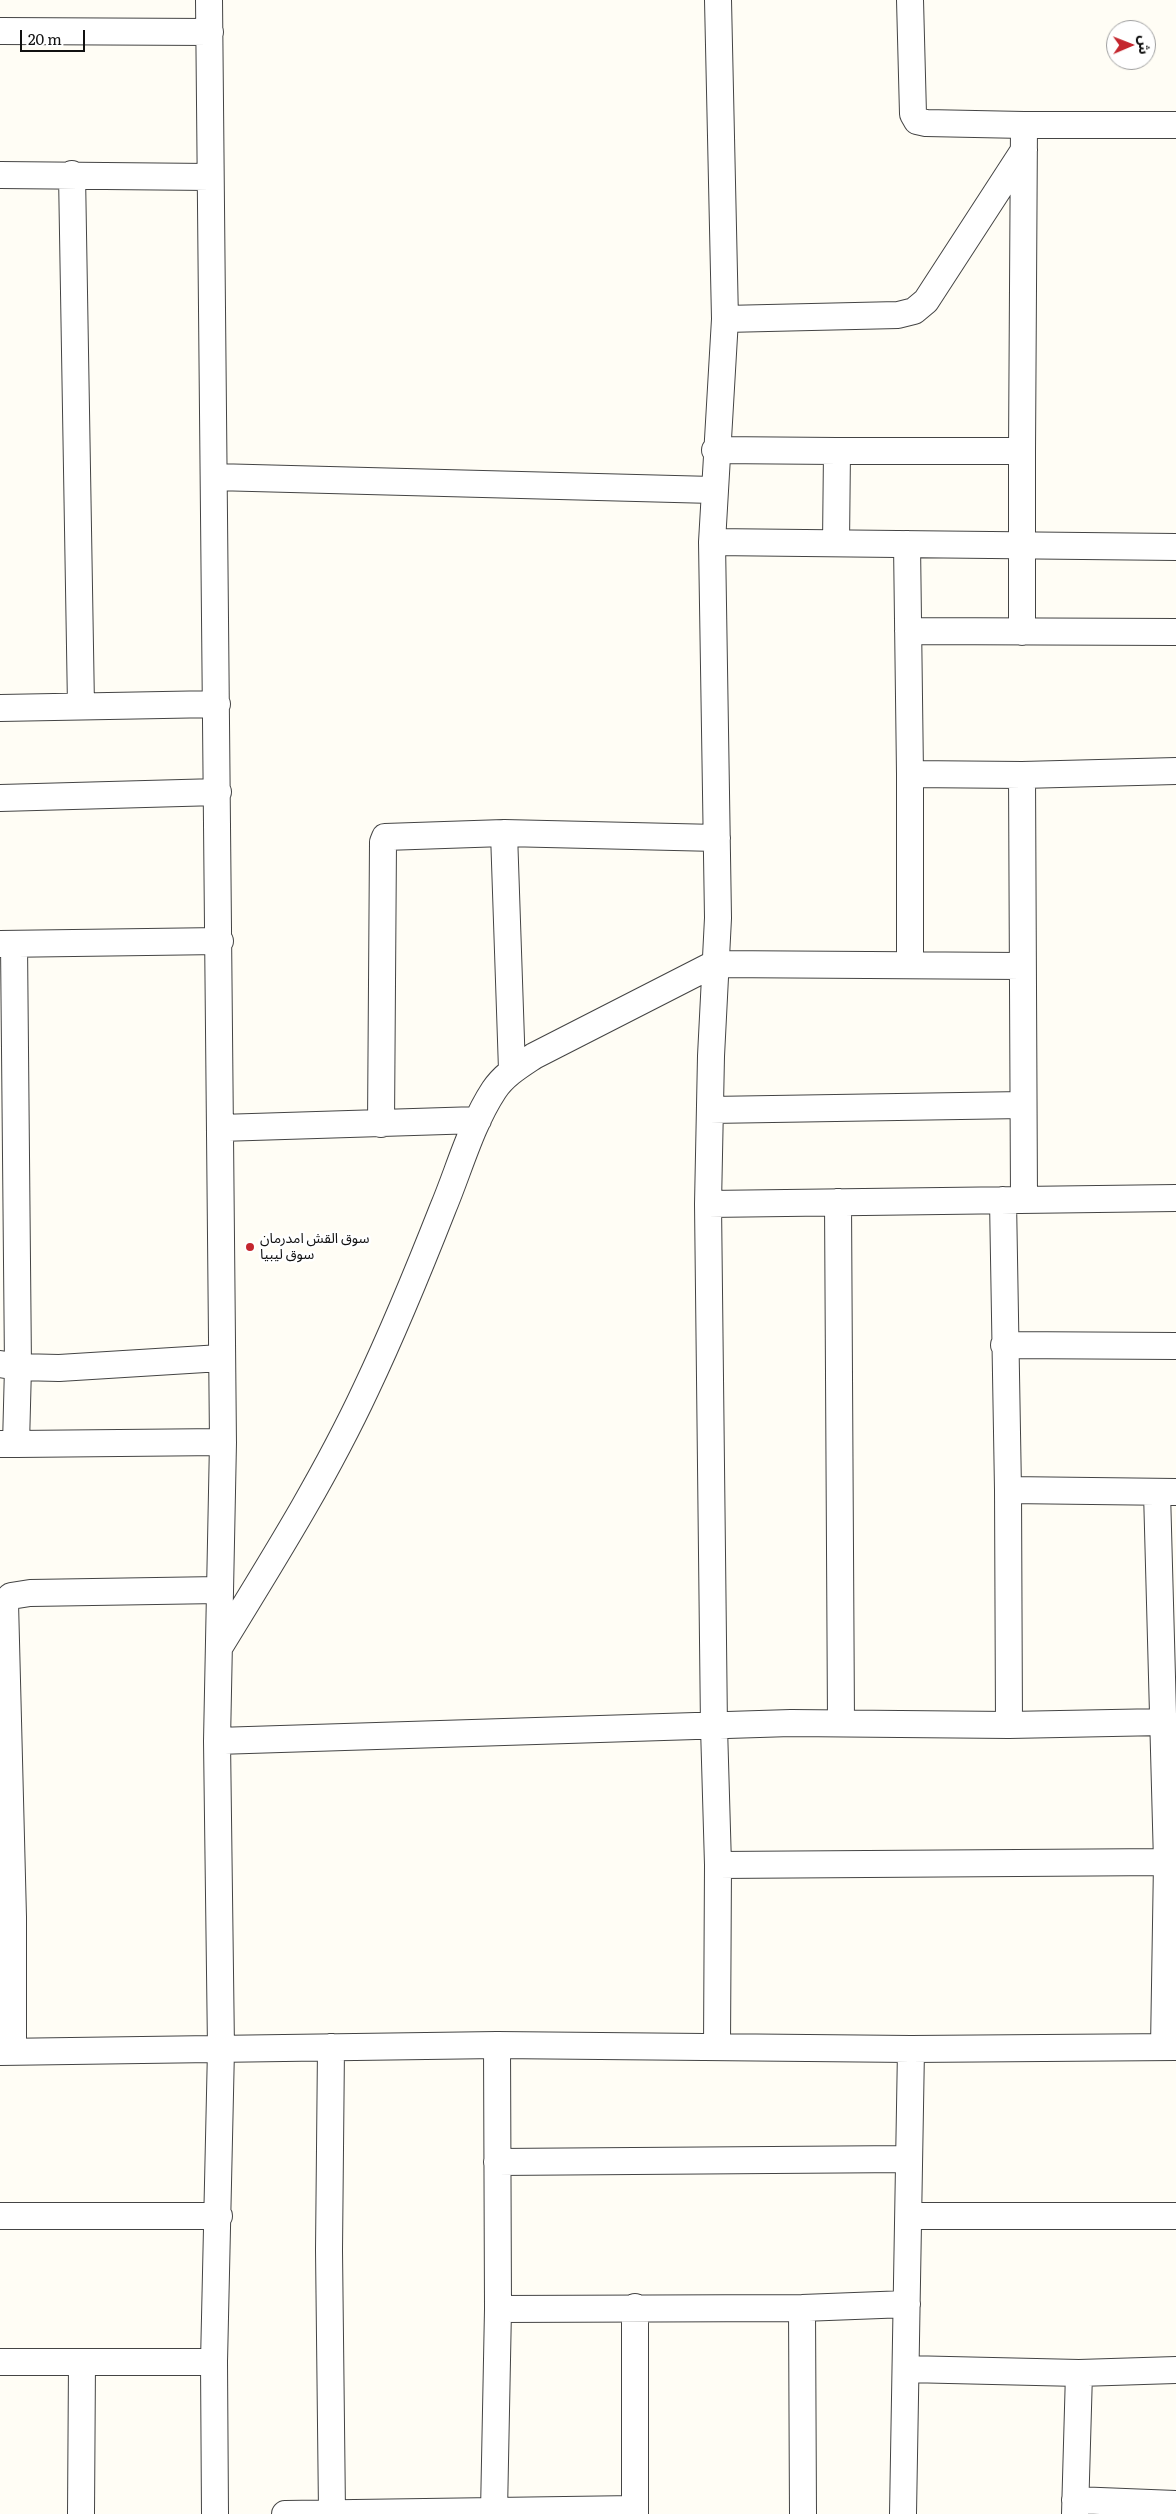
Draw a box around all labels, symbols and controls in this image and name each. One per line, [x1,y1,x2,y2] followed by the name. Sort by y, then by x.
[22,20,88,52] scale bar
[1106,20,1156,70] north arrow
[28,27,62,50] text: 20 m
[1135,35,1155,55] text: ش
[260,1231,369,1264] place label: سوق القش امدرمان سوق ليبيا
[244,1241,256,1253] marker: سوق القش امدرمان سوق ليبيا

